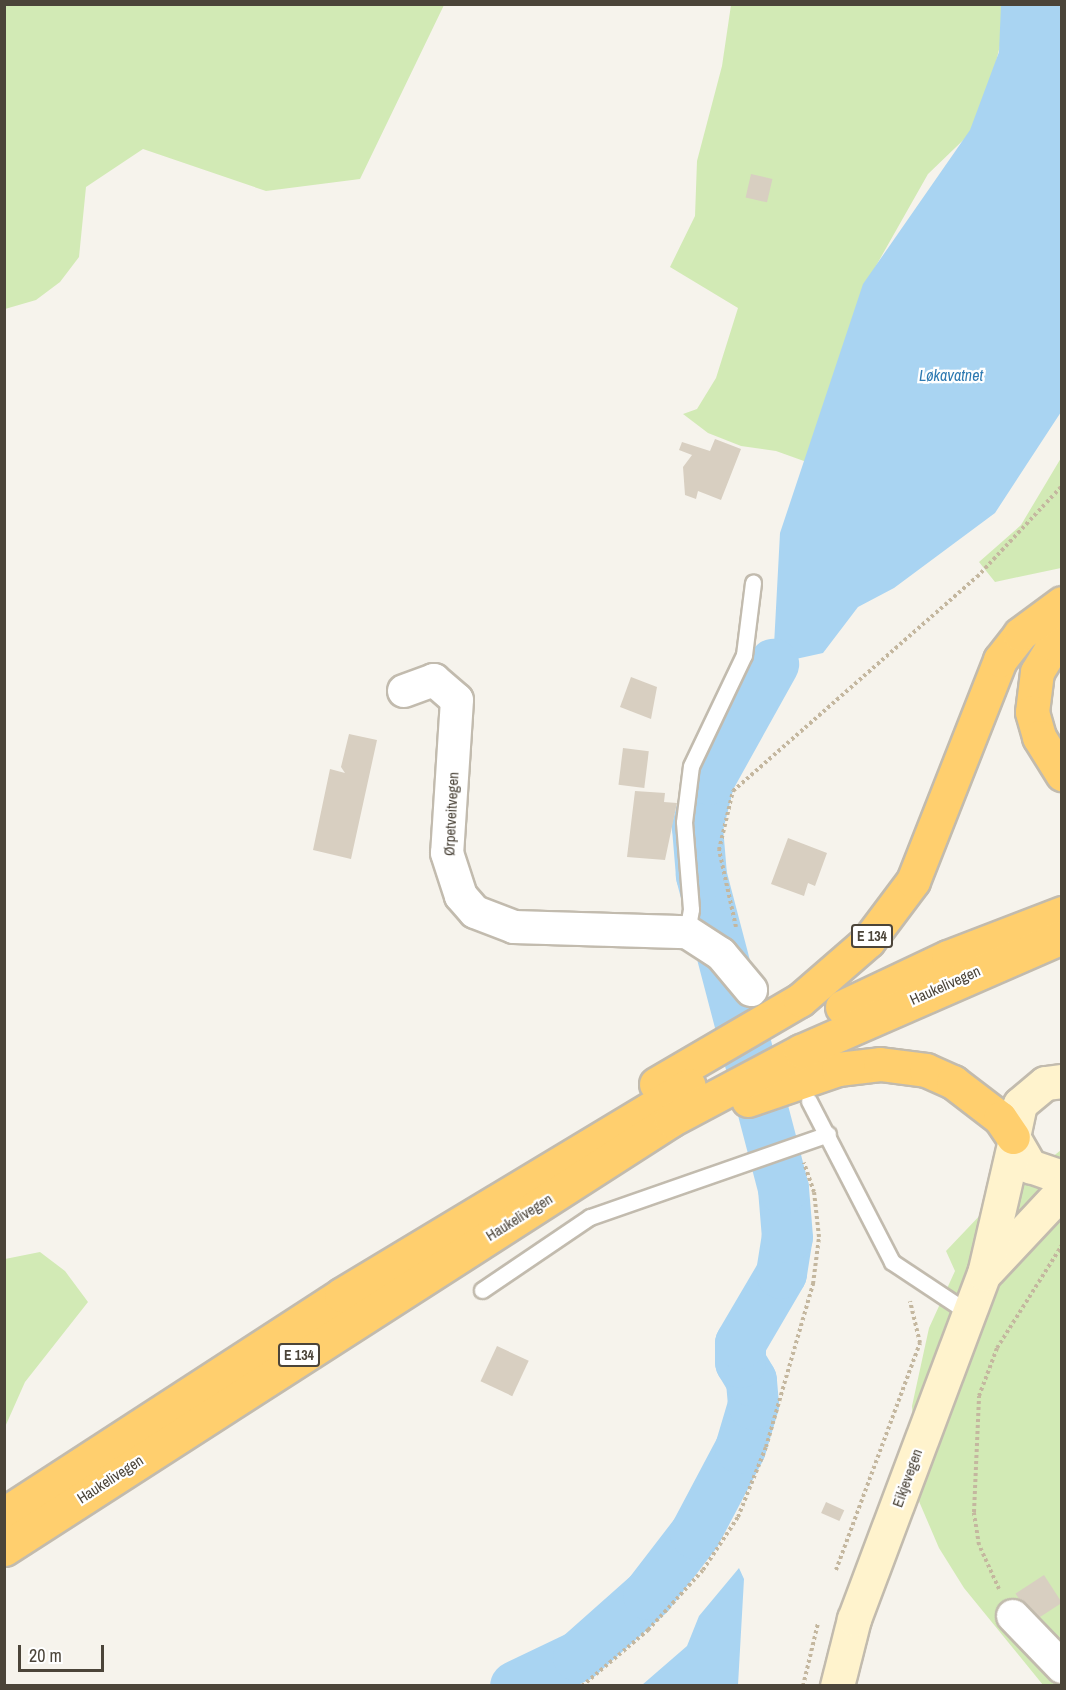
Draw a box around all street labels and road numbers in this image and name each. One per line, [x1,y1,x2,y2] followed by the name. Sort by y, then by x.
[440,772,462,856] street label: Ørpetveitvegen
[850,925,894,947] road number: E 134
[907,961,983,1009] street label: Haukelivegen
[482,1189,556,1245] street label: Haukelivegen
[276,1344,322,1366] road number: E 134
[888,1446,926,1510] street label: Eikjevegen
[74,1451,146,1507] street label: Haukelivegen

